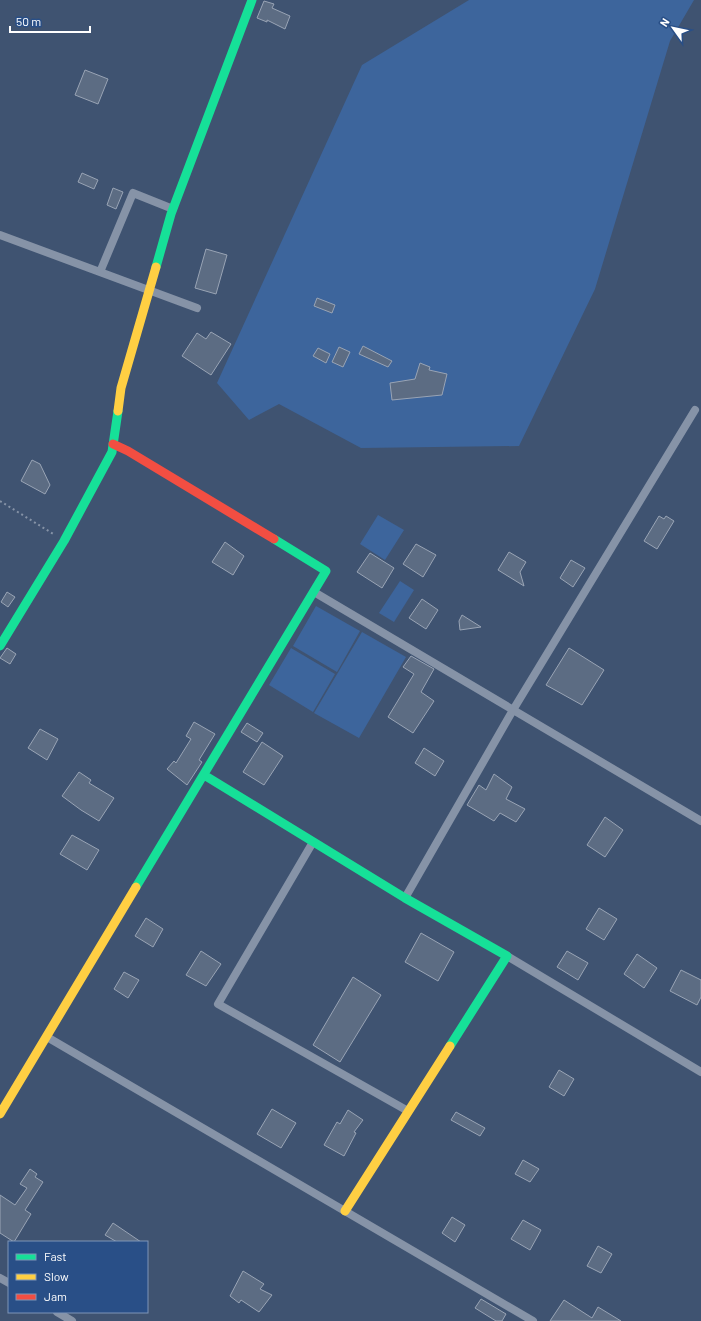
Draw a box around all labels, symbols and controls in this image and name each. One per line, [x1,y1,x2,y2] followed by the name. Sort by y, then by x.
[10,8,90,34] scale bar
[653,8,693,48] north arrow
[16,14,41,28] text: 50 m
[657,16,672,29] text: N
[8,1241,148,1313] legend
[44,1249,67,1263] text: Fast
[44,1269,69,1283] text: Slow
[44,1289,67,1303] text: Jam

